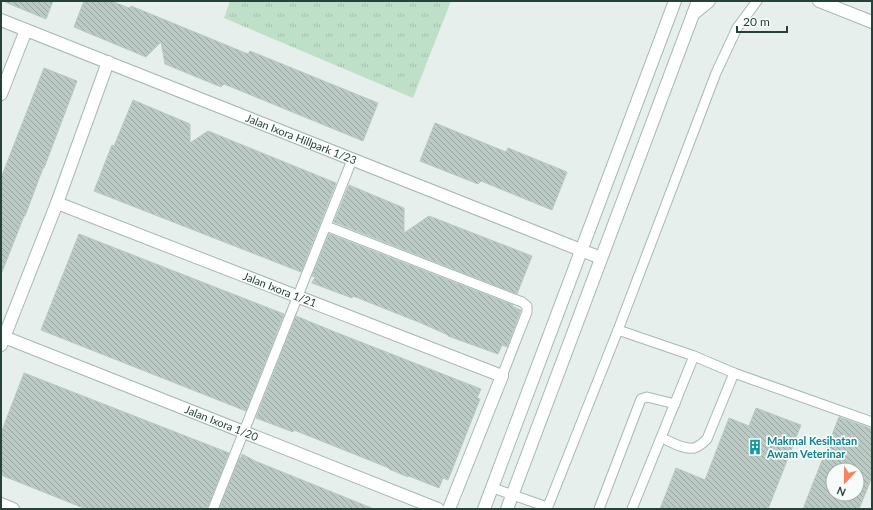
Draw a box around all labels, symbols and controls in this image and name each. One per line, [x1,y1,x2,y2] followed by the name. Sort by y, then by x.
[737,8,787,34] scale bar
[743,14,770,29] text: 20 m
[244,111,359,166] street label: Jalan Ixora Hillpark 1/23
[241,269,319,309] street label: Jalan Ixora 1/21
[183,402,261,443] street label: Jalan Ixora 1/20
[766,434,857,460] place label: Makmal Kesihatan Awam Veterinar
[746,438,764,456] building icon: Makmal Kesihatan Awam Veterinar
[825,462,865,502] north arrow
[835,484,847,499] text: N

